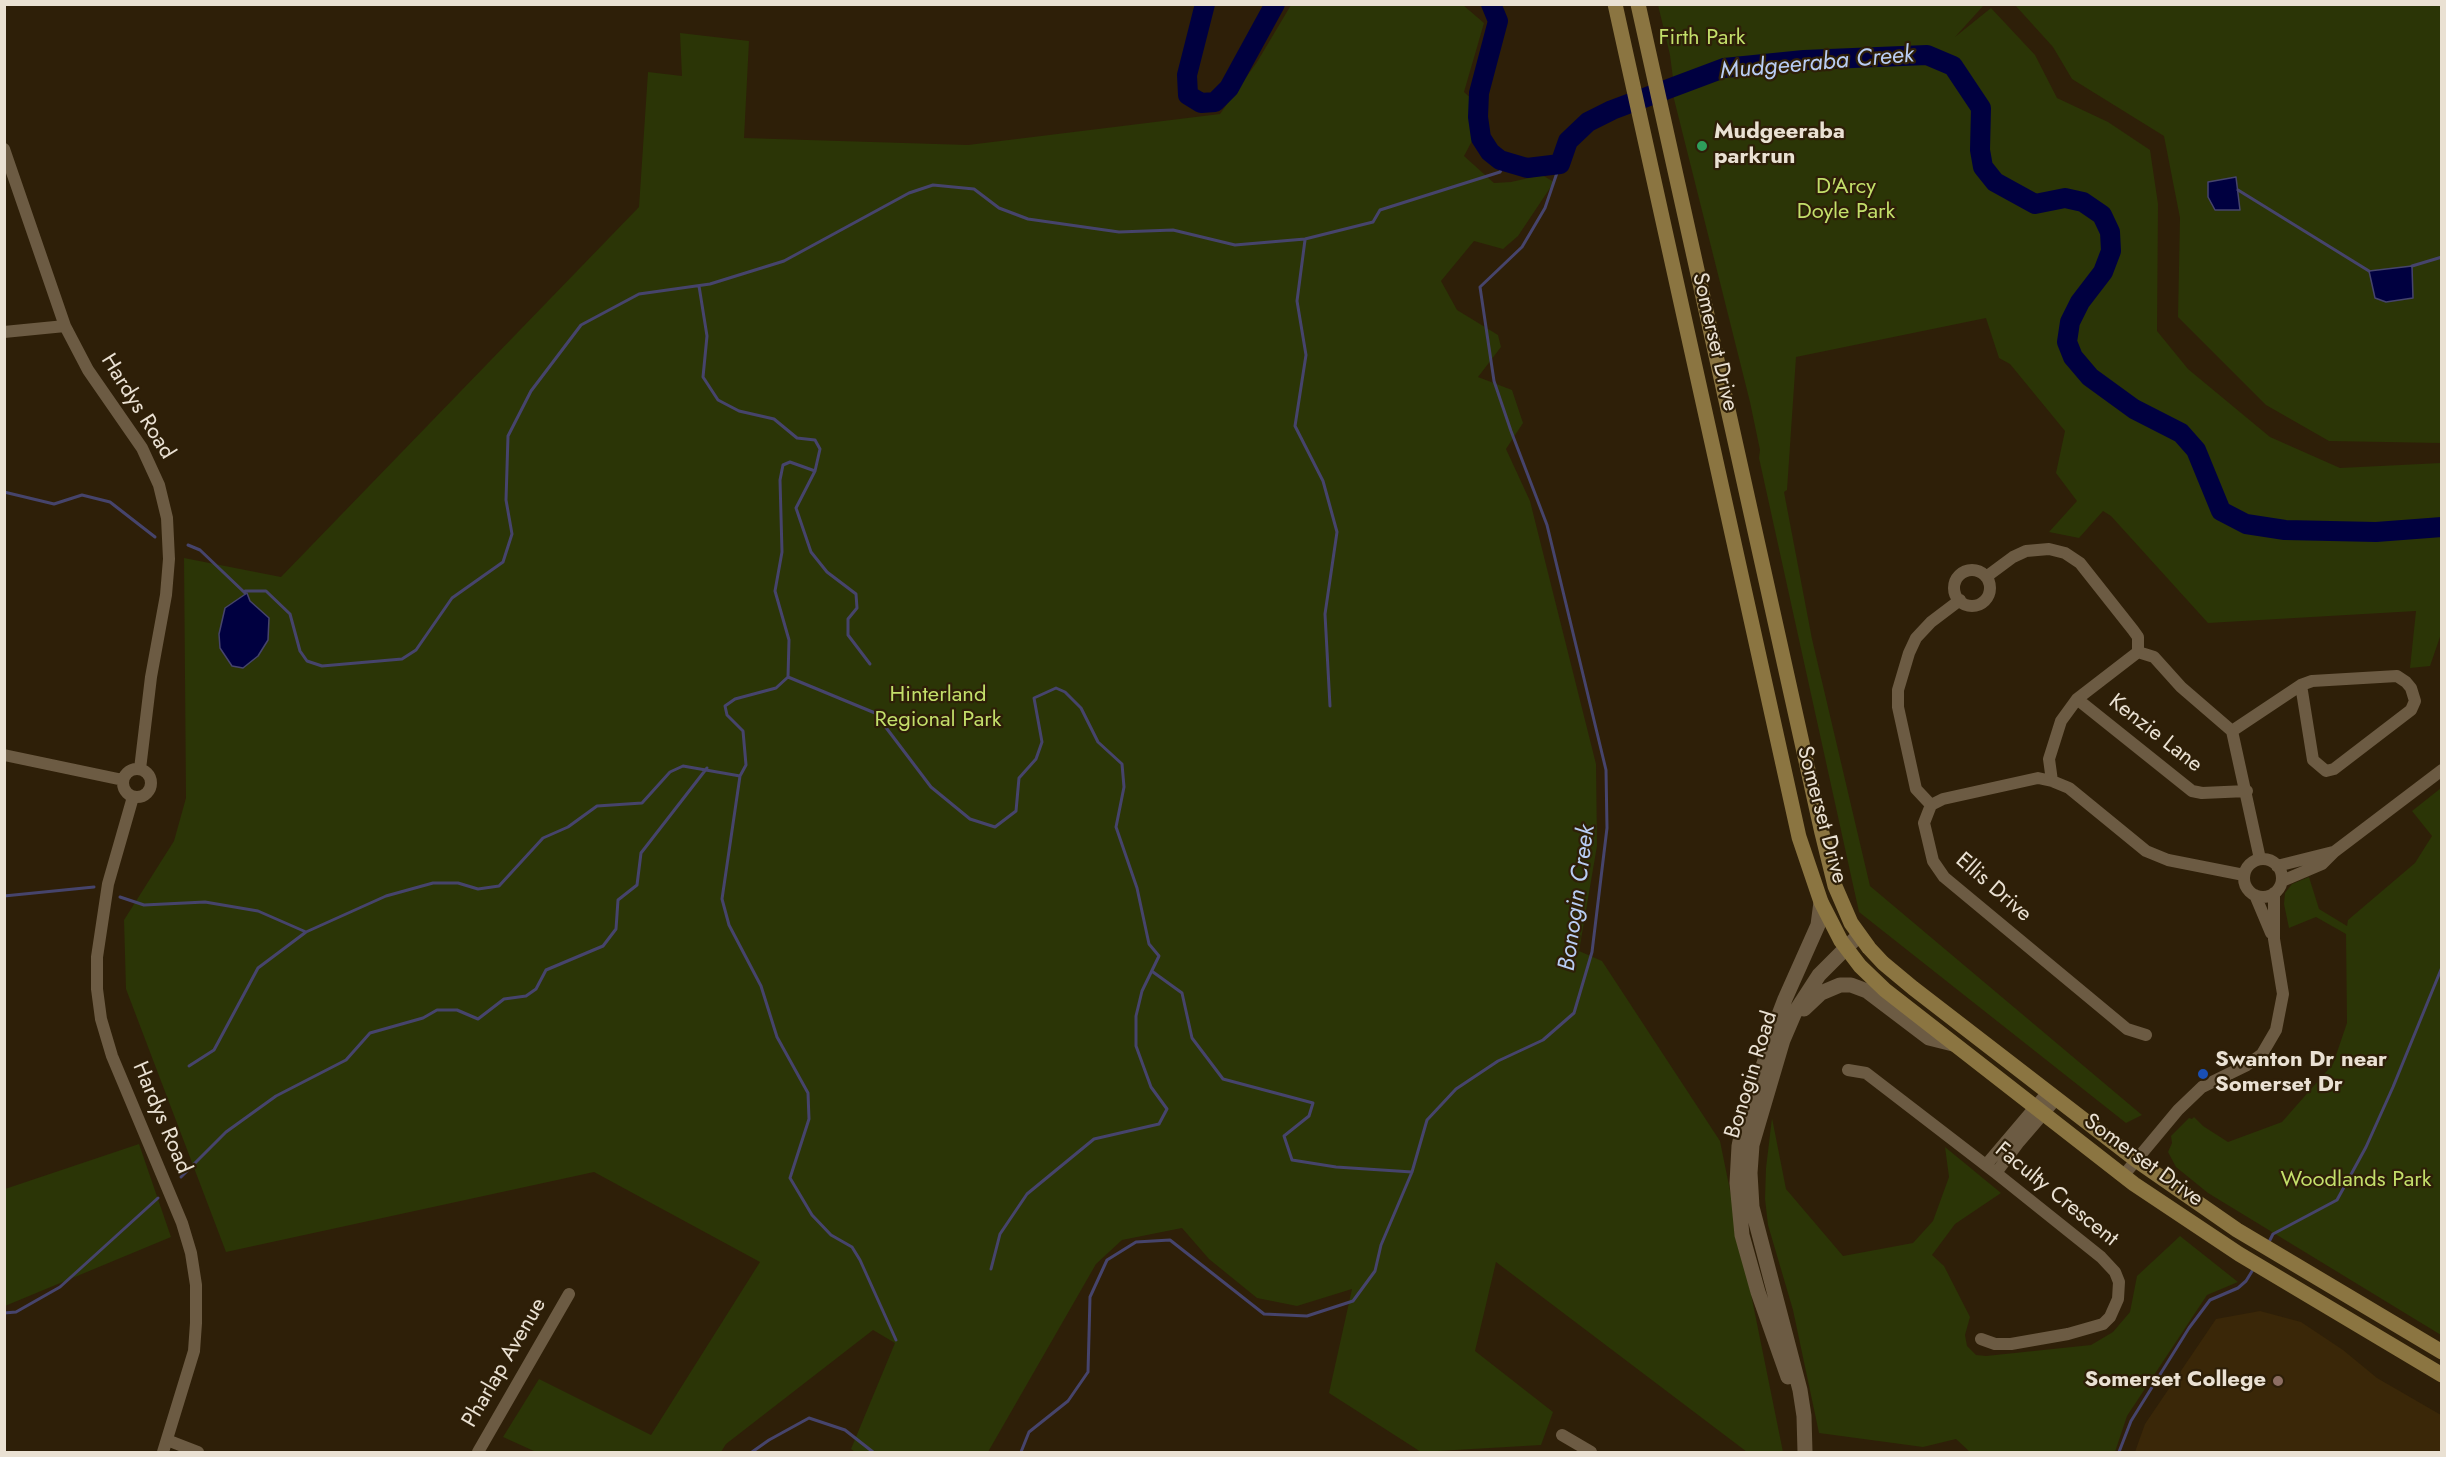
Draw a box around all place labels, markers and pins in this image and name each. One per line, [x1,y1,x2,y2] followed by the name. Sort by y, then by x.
[1714,120,1845,172] place label: Mudgeeraba parkrun
[1695,139,1709,153] marker: Mudgeeraba parkrun
[2215,1048,2387,1100] place label: Swanton Dr near Somerset Dr
[2196,1067,2210,1081] marker: Swanton Dr near Somerset Dr
[2084,1368,2266,1394] place label: Somerset College
[2271,1374,2285,1388] marker: Somerset College

